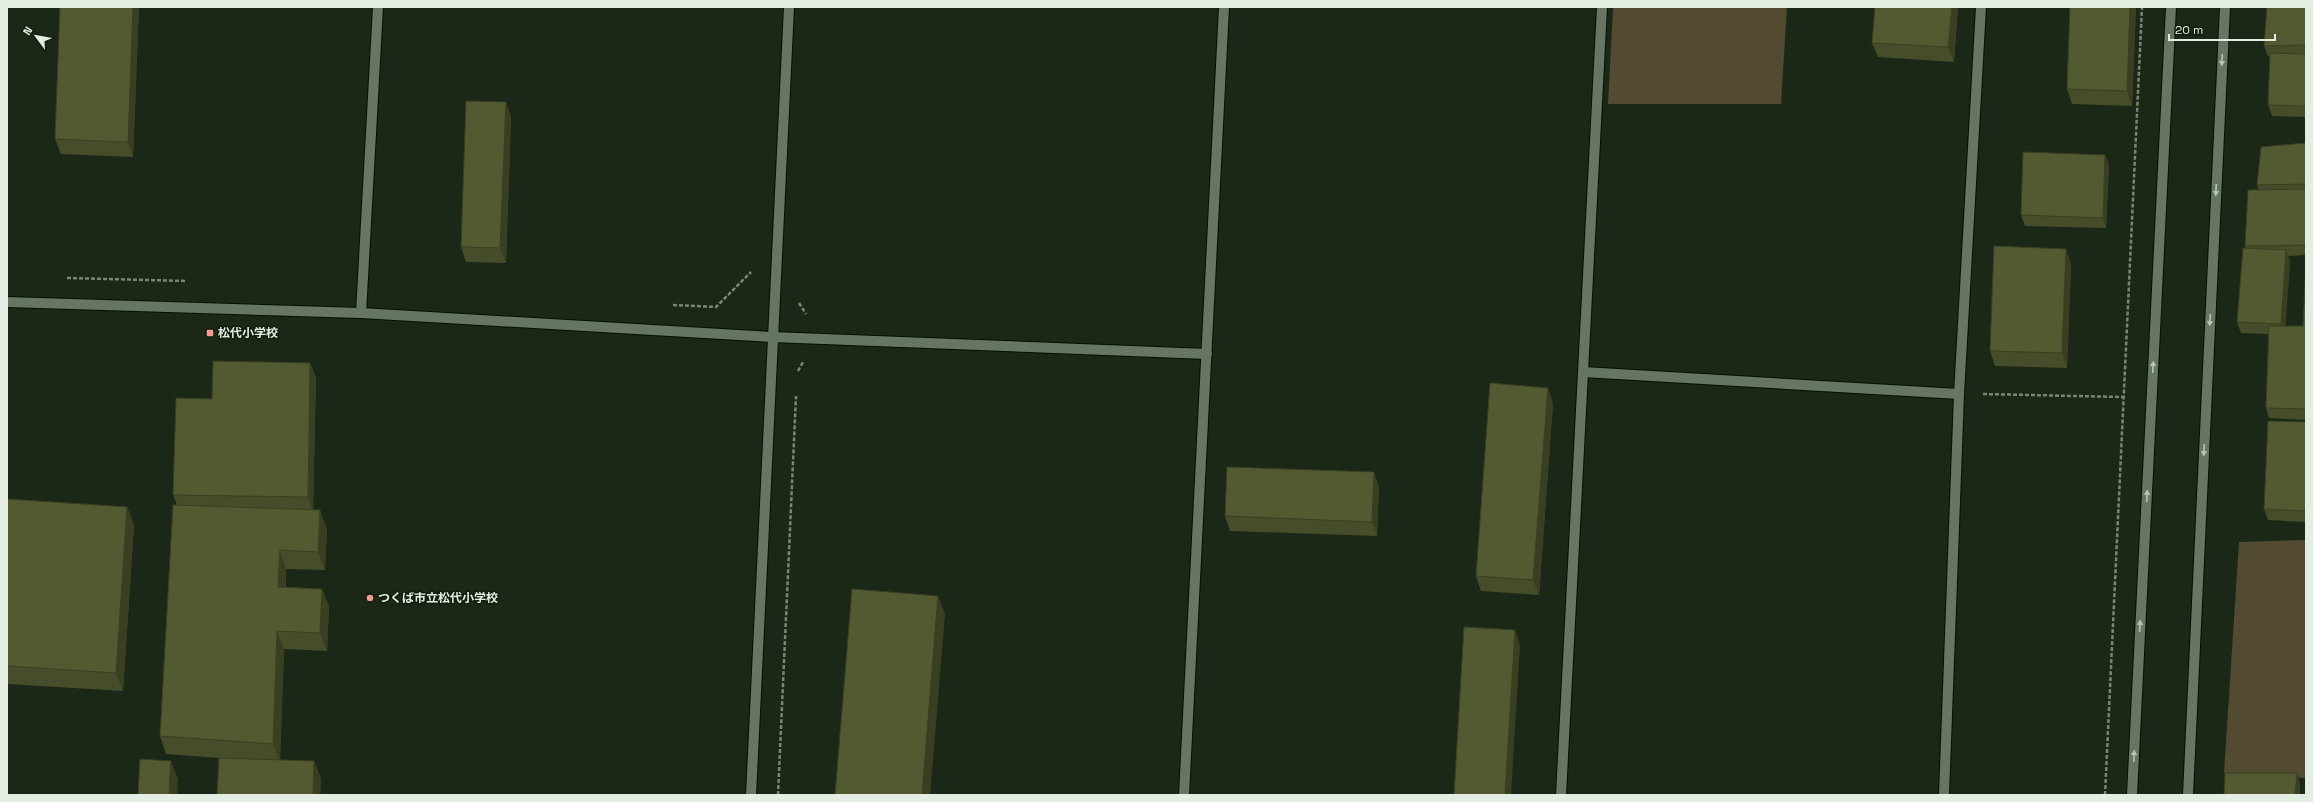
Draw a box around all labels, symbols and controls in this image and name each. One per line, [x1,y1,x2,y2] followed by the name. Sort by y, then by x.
[16,16,56,56] north arrow
[2169,16,2275,42] scale bar
[2175,22,2203,38] text: 20 m
[20,24,35,38] text: N
[2219,54,2226,66] one-way arrow
[2213,184,2220,196] one-way arrow
[2207,314,2213,327] one-way arrow
[218,325,278,341] place label: 松代小学校
[205,328,215,338] marker: 松代小学校
[2150,360,2156,373] one-way arrow
[2201,444,2207,457] one-way arrow
[2143,490,2150,502] one-way arrow
[378,590,498,606] place label: つくば市立松代小学校
[365,593,375,603] marker: つくば市立松代小学校
[2137,620,2144,632] one-way arrow
[2131,749,2137,762] one-way arrow

